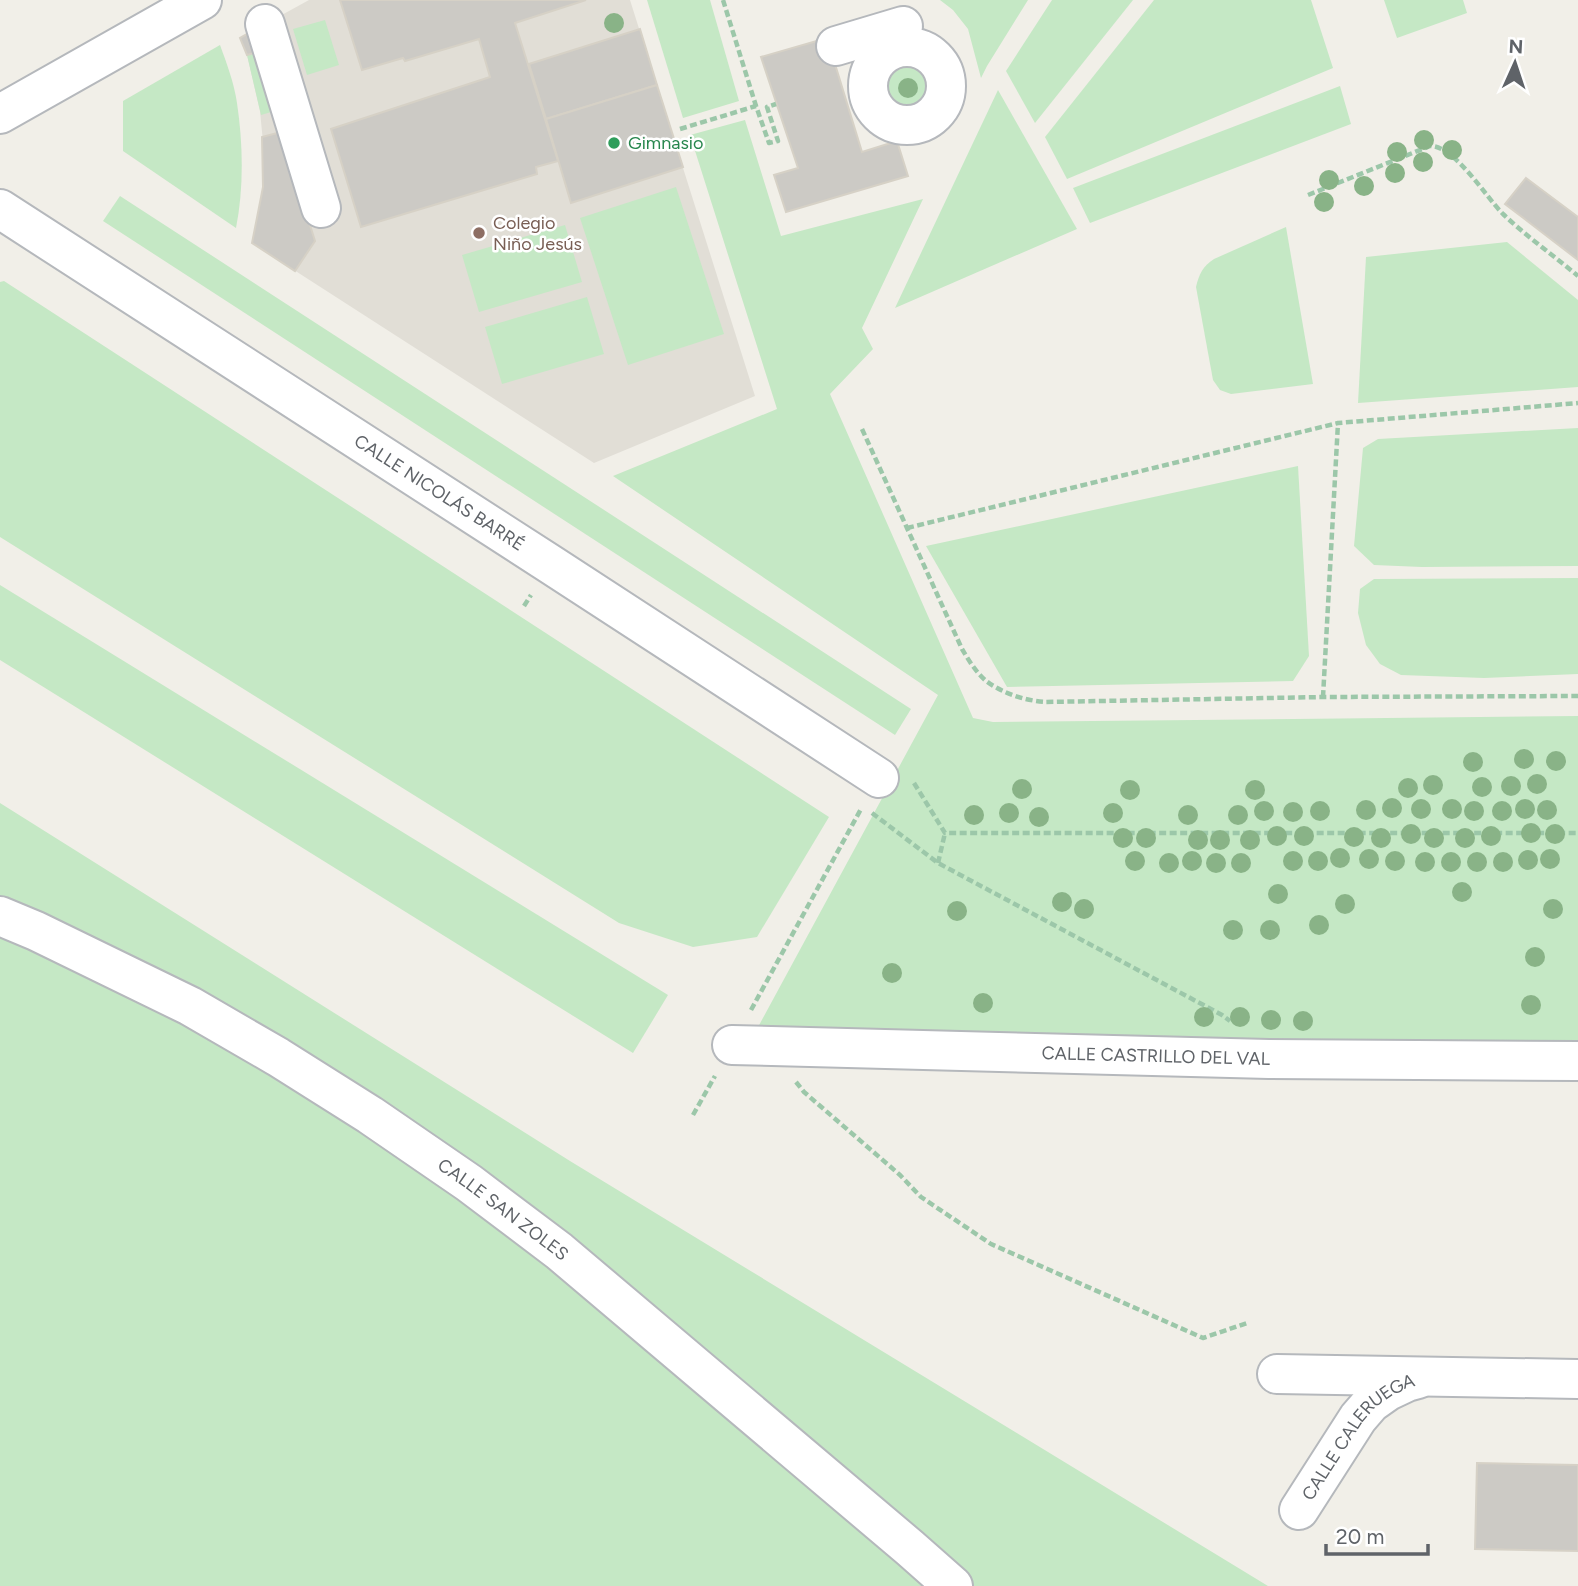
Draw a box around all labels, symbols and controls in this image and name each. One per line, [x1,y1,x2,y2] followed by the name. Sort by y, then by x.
[1480,28,1550,98] north arrow
[1508,35,1524,58] text: N
[628,132,703,154] place label: Gimnasio
[606,135,622,151] marker: Gimnasio
[493,212,582,255] place label: Colegio Niño Jesús
[471,225,487,241] marker: Colegio Niño Jesús
[350,430,529,556] street label: CALLE NICOLÁS BARRÉ
[1041,1042,1271,1070] street label: CALLE CASTRILLO DEL VAL
[434,1154,573,1265] street label: CALLE SAN ZOLES
[1297,1369,1417,1504] street label: CALLE CALERUEGA
[1326,1512,1428,1556] scale bar
[1336,1524,1384,1549] text: 20 m

